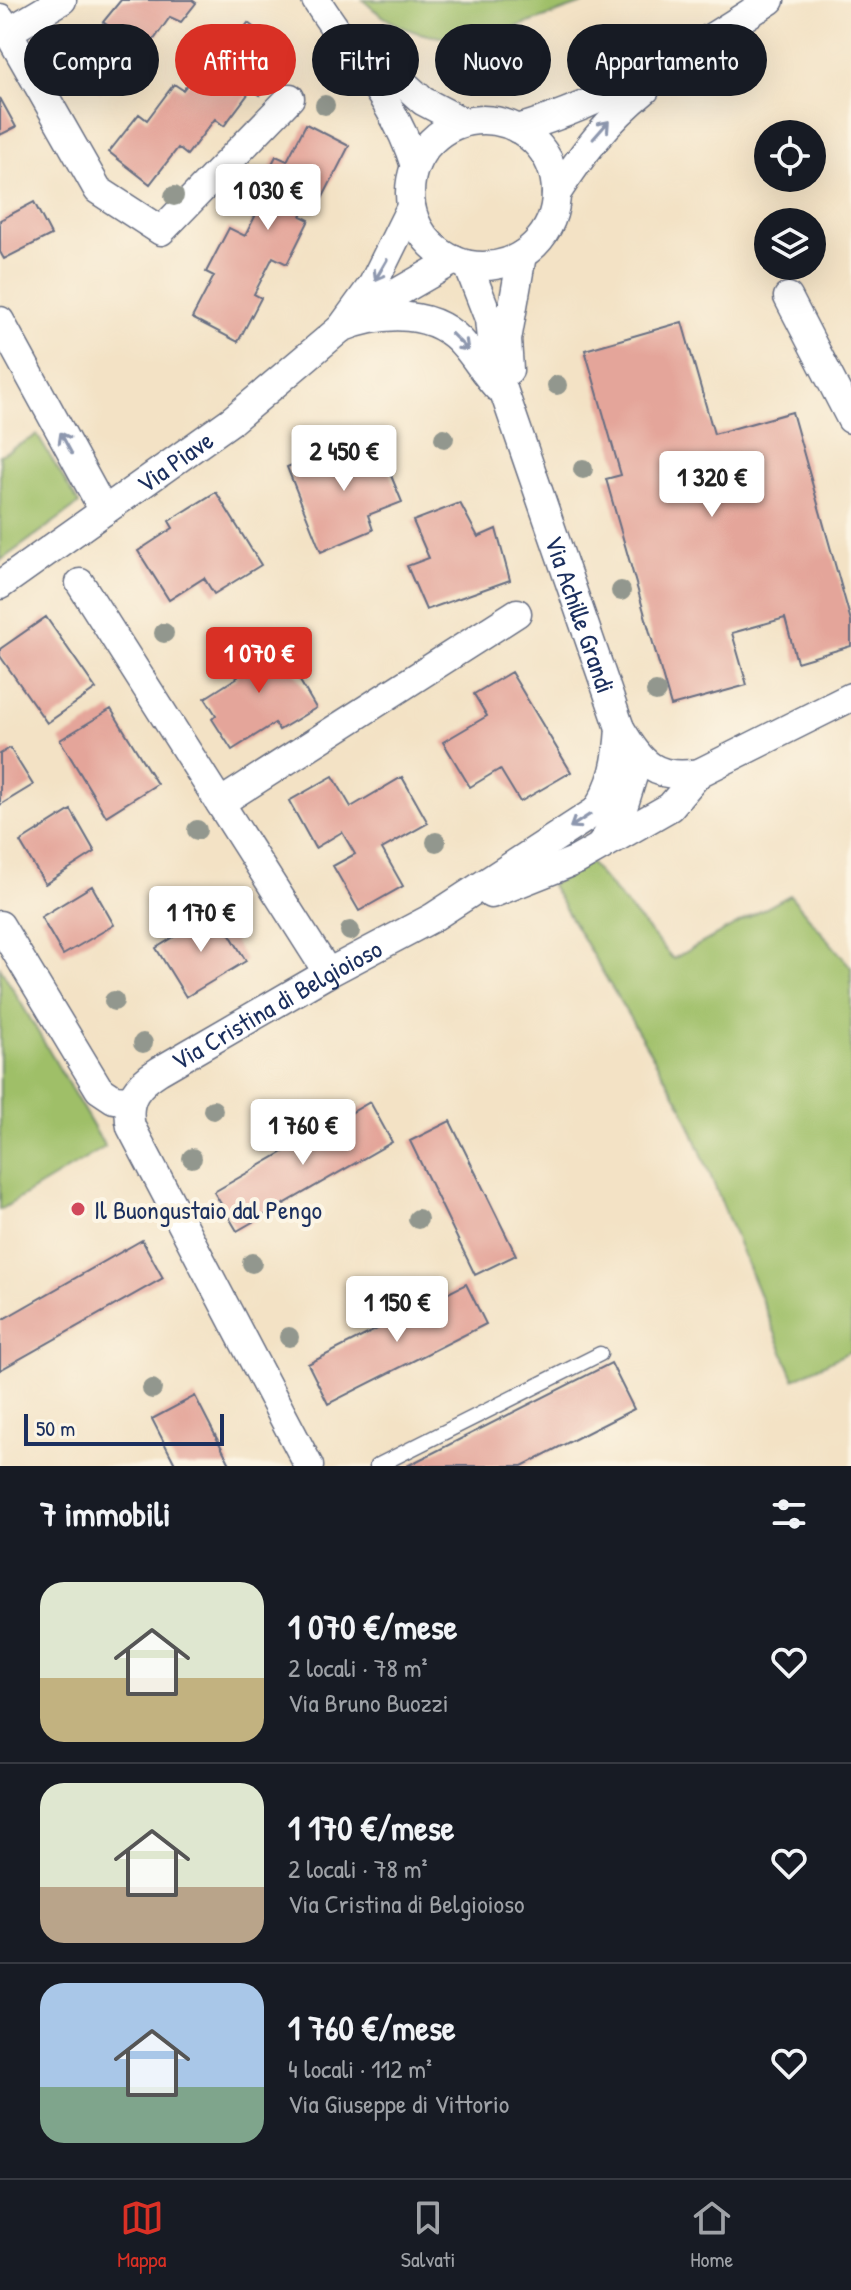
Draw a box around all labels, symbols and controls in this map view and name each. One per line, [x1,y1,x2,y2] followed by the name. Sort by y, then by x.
[24,24,159,96] chip: Compra
[175,24,296,96] chip: Affitta
[312,24,419,96] chip: Filtri
[435,24,551,96] chip: Nuovo
[567,24,767,96] chip: Appartamento
[754,120,826,280] map controls
[754,120,826,192] button: locate
[592,121,610,141] one-way arrow
[194,164,342,232] pin: 1 030 €
[234,172,302,207] text: 1 030 €
[754,208,826,280] button: layers
[373,258,389,281] one-way arrow
[450,332,469,352] one-way arrow
[129,422,220,500] street label: Via Piave
[270,425,418,493] pin: 2 450 €
[57,432,73,455] one-way arrow
[309,433,379,468] text: 2 450 €
[638,451,786,519] pin: 1 320 €
[677,459,747,494] text: 1 320 €
[537,531,624,697] street label: Via Achille Grandi
[185,627,333,695] pin: 1 070 €
[224,635,294,670] text: 1 070 €
[570,812,592,829] one-way arrow
[127,886,275,954] pin: 1 170 €
[167,894,235,929] text: 1 170 €
[165,930,388,1078] street label: Via Cristina di Belgioioso
[229,1099,377,1167] pin: 1 760 €
[269,1107,337,1142] text: 1 760 €
[94,1192,322,1227] place label: Il Buongustaio dal Pengo
[69,1200,87,1218] marker: Il Buongustaio dal Pengo
[323,1276,471,1344] pin: 1 150 €
[364,1284,430,1319] text: 1 150 €
[24,1410,224,1446] scale bar
[36,1413,75,1443] text: 50 m
[40,1491,171,1537] text: 7 immobili
[767,1492,811,1536] icon: filters
[288,1604,457,1650] text: 1 070 €/mese
[104,1614,200,1710] icon: home
[767,1640,811,1684] icon: heart
[288,1650,428,1685] text: 2 locali · 78 m²
[288,1685,449,1720] text: Via Bruno Buozzi
[288,1805,454,1851] text: 1 170 €/mese
[104,1815,200,1911] icon: home
[767,1841,811,1885] icon: heart
[288,1851,428,1886] text: 2 locali · 78 m²
[288,1886,524,1921] text: Via Cristina di Belgioioso
[288,2005,456,2051] text: 1 760 €/mese
[104,2015,200,2111] icon: home
[767,2041,811,2085] icon: heart
[288,2051,432,2086] text: 4 locali · 112 m²
[288,2086,509,2121] text: Via Giuseppe di Vittorio
[117,2196,166,2274] tab: Mappa
[401,2196,455,2274] tab: Salvati
[690,2196,734,2274] tab: Home

